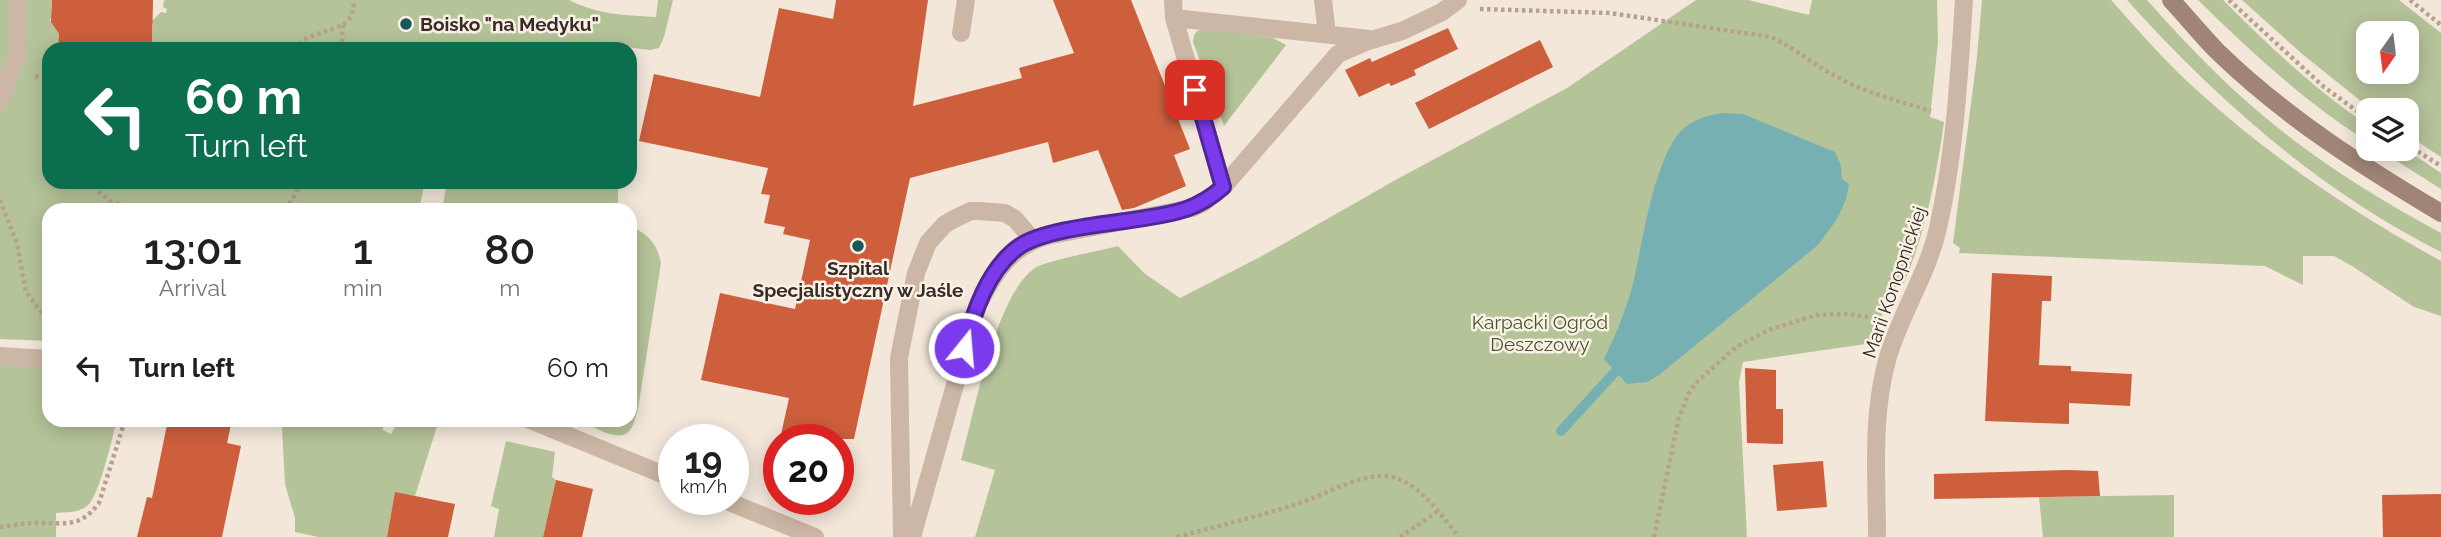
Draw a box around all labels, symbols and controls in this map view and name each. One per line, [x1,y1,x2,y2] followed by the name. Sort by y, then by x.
[420,13,599,35] place label: Boisko "na Medyku"
[398,16,414,32] marker: Boisko "na Medyku"
[2356,21,2418,84] north arrow
[2356,21,2419,161] map controls
[1165,60,1225,120] pin
[185,68,302,125] text: 60 m
[70,70,161,161] icon: left
[1176,71,1214,109] icon: arrive
[2356,98,2419,161] button: layers
[185,127,307,164] text: Turn left
[1858,203,1930,361] street label: Marii Konopnickiej
[144,225,241,274] text: 13:01
[353,225,373,274] text: 1
[484,225,535,274] text: 80
[850,238,866,254] marker: Szpital Specjalistyczny w Jaśle
[753,257,963,301] place label: Szpital Specjalistyczny w Jaśle
[159,274,226,301] text: Arrival
[343,274,383,301] text: min
[499,274,520,301] text: m
[927,311,1001,385] position arrow
[1472,311,1608,355] park label: Karpacki Ogród Deszczowy
[70,349,108,387] icon: left
[129,353,235,383] text: Turn left
[547,353,609,383] text: 60 m
[763,424,854,515] speed limit sign: 20
[685,440,722,481] text: 19
[680,476,727,497] text: km/h

